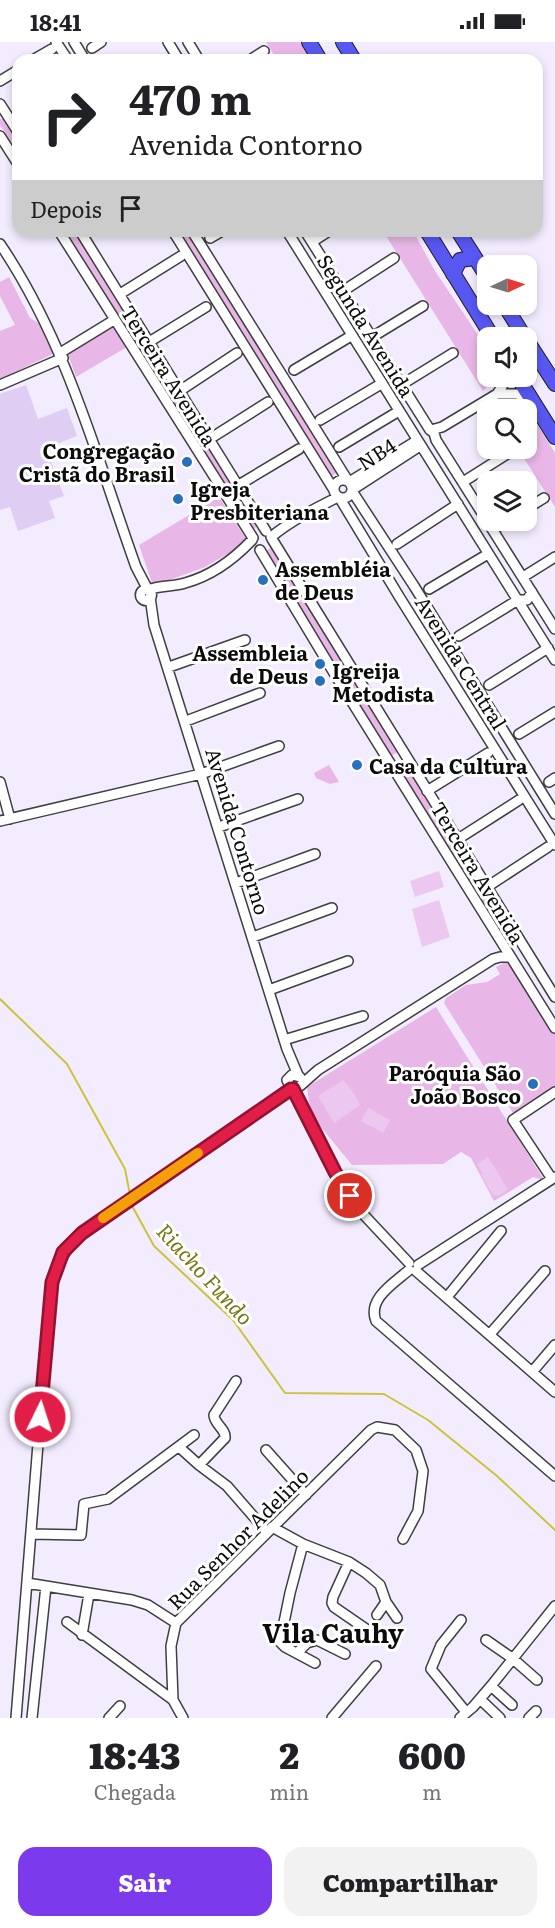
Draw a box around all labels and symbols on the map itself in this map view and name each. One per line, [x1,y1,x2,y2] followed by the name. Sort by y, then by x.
[311,248,423,403] street label: Segunda Avenida
[477,255,537,315] north arrow
[115,299,226,452] street label: Terceira Avenida
[351,429,401,477] street label: NB4
[19,435,175,488] place label: Congregação Cristã do Brasil
[180,455,194,469] marker: Congregação Cristã do Brasil
[190,473,329,526] place label: Igreja Presbiteriana
[171,492,185,506] marker: Igreja Presbiteriana
[275,553,391,606] place label: Assembléia de Deus
[256,573,270,587] marker: Assembléia de Deus
[409,589,515,735] street label: Avenida Central
[192,637,308,690] place label: Assembleia de Deus
[332,655,435,708] place label: Igreija Metodista
[313,657,327,671] marker: Assembleia de Deus
[313,674,327,688] marker: Igreija Metodista
[199,744,279,918] street label: Avenida Contorno
[369,750,528,780] place label: Casa da Cultura
[350,758,364,772] marker: Casa da Cultura
[425,795,534,949] street label: Terceira Avenida
[388,1057,521,1110] place label: Paróquia São João Bosco
[526,1077,540,1091] marker: Paróquia São João Bosco
[324,1170,375,1221] pin
[151,1215,261,1331] water label: Riacho Fundo
[8,1385,72,1449] position arrow
[159,1460,315,1616] street label: Rua Senhor Adelino
[262,1612,404,1651] district label: Vila Cauhy

